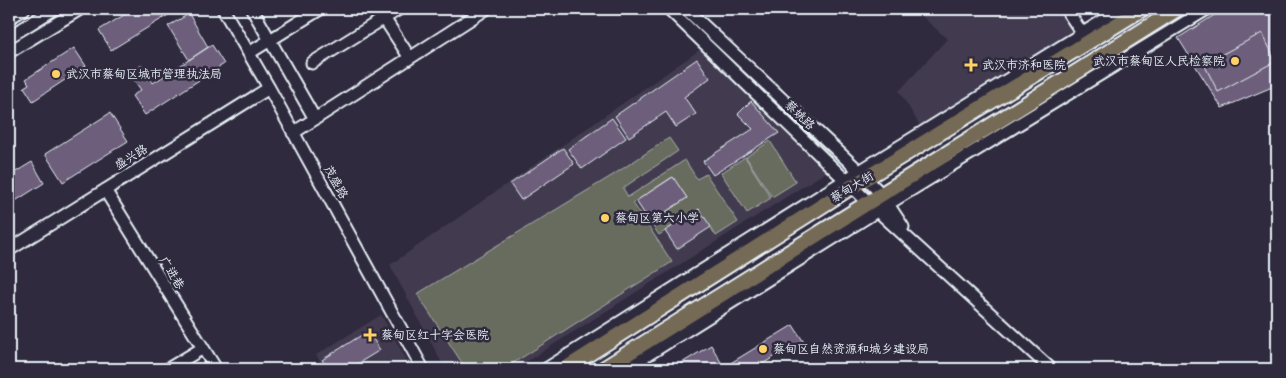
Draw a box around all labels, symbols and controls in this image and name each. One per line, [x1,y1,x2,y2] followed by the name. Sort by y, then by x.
[1093,52,1225,68] place label: 武汉市蔡甸区人民检察院
[1229,55,1241,67] marker: 武汉市蔡甸区人民检察院
[982,56,1066,72] place label: 武汉市济和医院
[964,58,978,72] marker: 武汉市济和医院
[66,65,222,81] place label: 武汉市蔡甸区城市管理执法局
[50,68,62,80] marker: 武汉市蔡甸区城市管理执法局
[782,96,819,133] street label: 蔡姚路
[111,140,150,172] street label: 盛兴路
[321,162,353,201] street label: 茂盛路
[827,167,876,205] street label: 蔡甸大街
[615,209,699,225] place label: 蔡甸区第六小学
[599,212,611,224] marker: 蔡甸区第六小学
[157,253,189,292] street label: 广进巷
[381,326,489,342] place label: 蔡甸区红十字会医院
[363,328,377,342] marker: 蔡甸区红十字会医院
[773,340,929,356] place label: 蔡甸区自然资源和城乡建设局
[757,343,769,355] marker: 蔡甸区自然资源和城乡建设局

